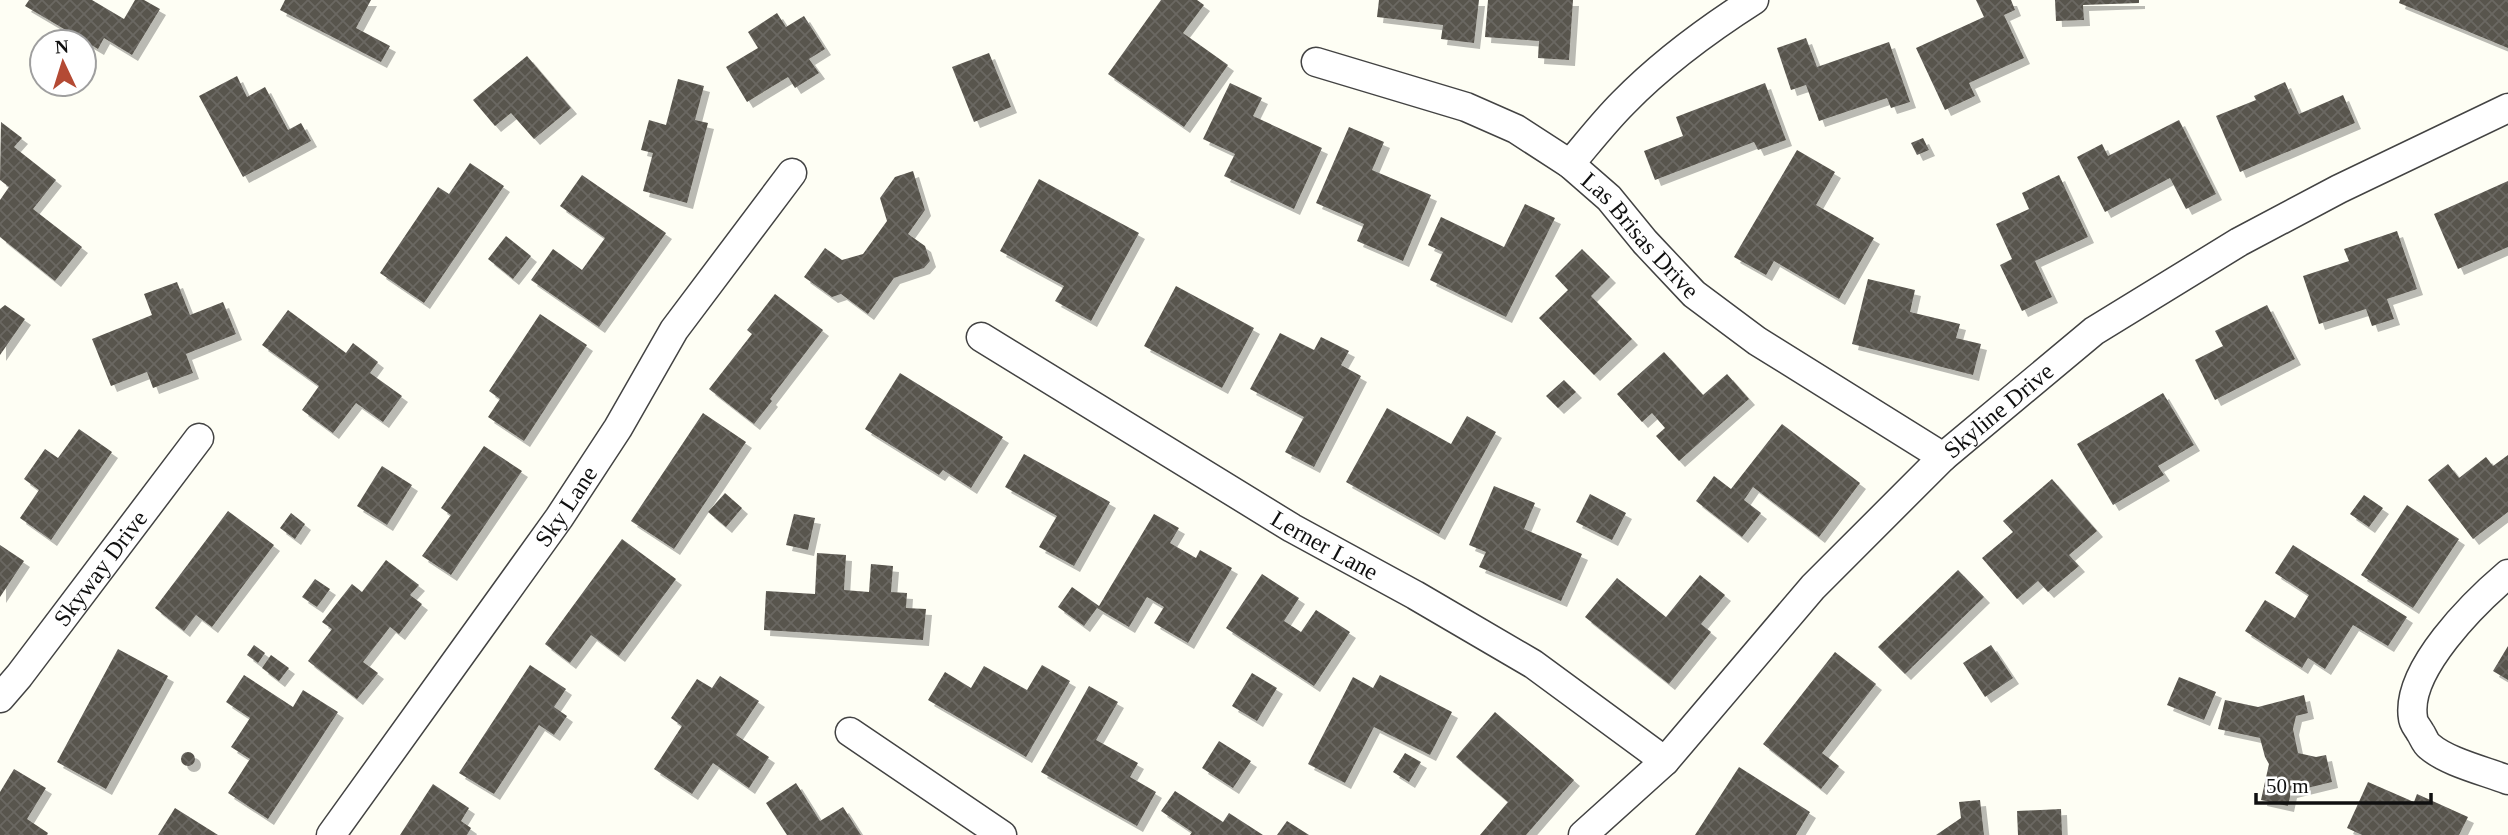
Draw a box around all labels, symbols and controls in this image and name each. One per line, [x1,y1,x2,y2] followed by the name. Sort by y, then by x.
[28,28,98,98] north arrow
[54,36,70,57] text: N
[1576,167,1704,304] street label: Las Brisas Drive
[1939,358,2058,464] street label: Skyline Drive
[530,461,602,552] street label: Sky Lane
[48,505,152,631] street label: Skyway Drive
[1266,505,1383,585] street label: Lerner Lane
[2256,762,2431,806] scale bar
[2266,774,2309,798] text: 50 m

